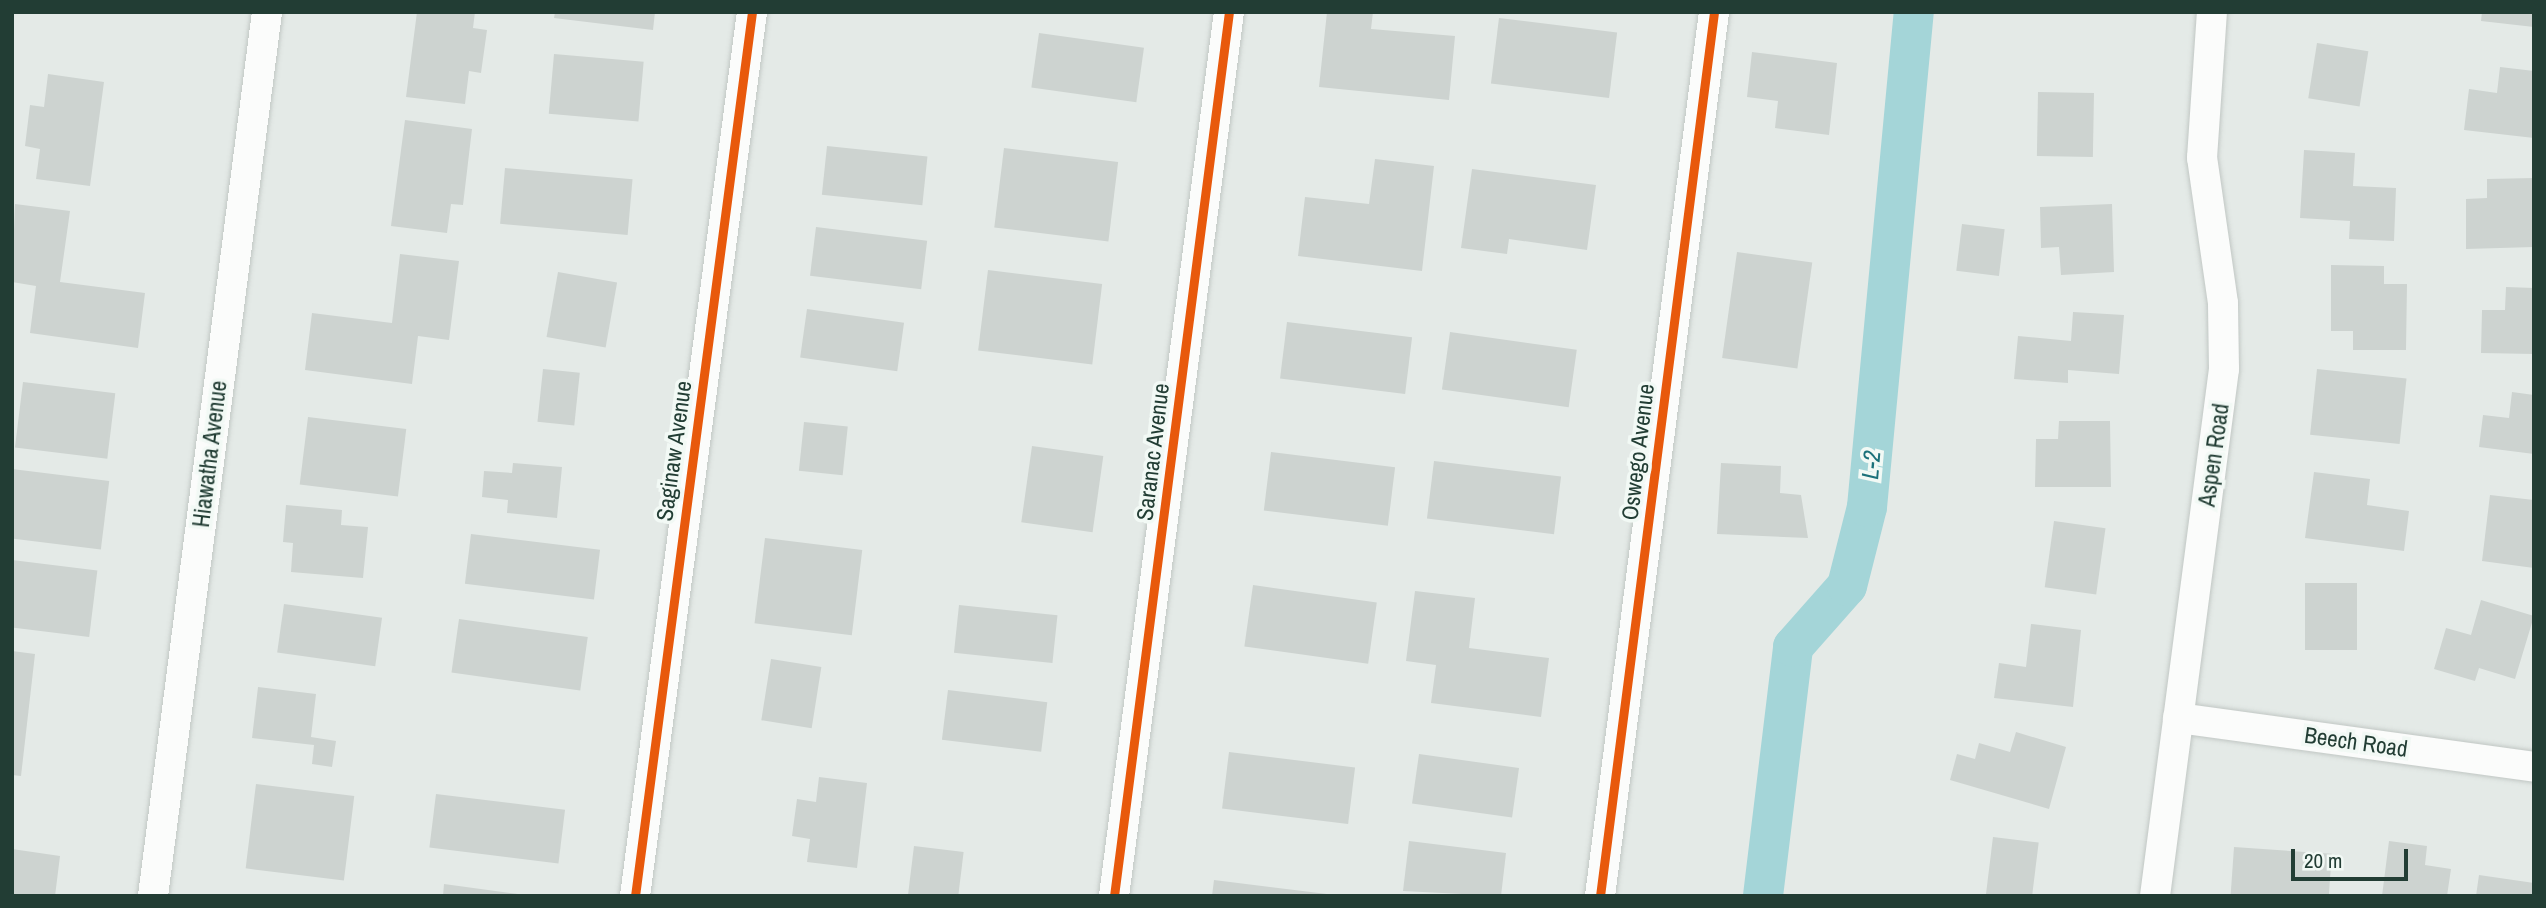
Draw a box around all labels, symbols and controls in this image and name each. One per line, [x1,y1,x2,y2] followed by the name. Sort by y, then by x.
[187,379,233,529] street label: Hiawatha Avenue
[650,379,698,523] street label: Saginaw Avenue
[1131,381,1175,523] street label: Saranac Avenue
[1616,382,1660,522] street label: Oswego Avenue
[2193,402,2235,508] street label: Aspen Road
[1855,450,1887,480] water label: L-2
[2303,721,2409,763] street label: Beech Road
[2294,834,2411,878] scale bar
[2304,846,2342,875] text: 20 m

